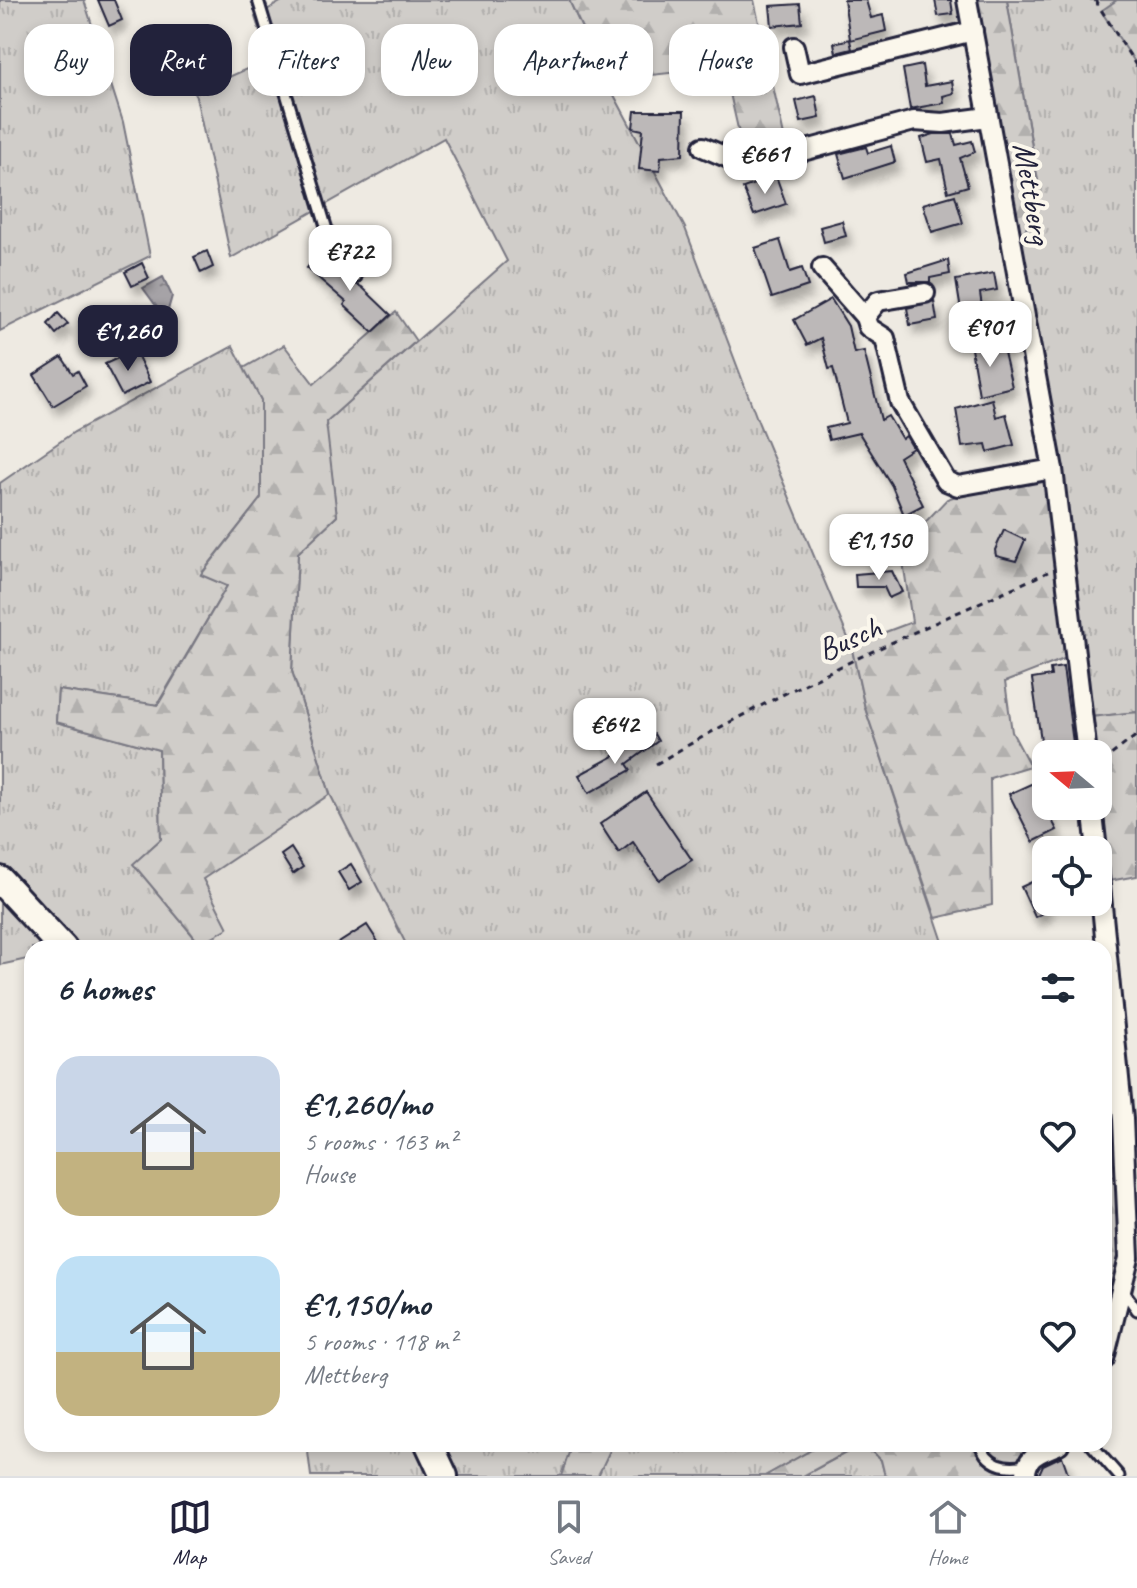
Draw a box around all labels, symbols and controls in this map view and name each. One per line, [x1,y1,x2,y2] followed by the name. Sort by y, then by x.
[24,24,114,96] chip: Buy
[130,24,232,96] chip: Rent
[248,24,365,96] chip: Filters
[381,24,478,96] chip: New
[494,24,653,96] chip: Apartment
[669,24,779,96] chip: House
[718,128,812,196] pin: €661
[741,137,789,170] text: €661
[1003,139,1062,249] street label: Mettberg
[303,225,397,293] pin: €722
[327,234,373,267] text: €722
[943,301,1037,369] pin: €901
[63,305,193,373] pin: €1,260
[967,310,1013,343] text: €901
[96,314,160,347] text: €1,260
[814,514,944,582] pin: €1,150
[847,523,911,556] text: €1,150
[811,606,888,670] street label: Busch
[568,698,662,766] pin: €642
[591,707,639,740] text: €642
[1032,740,1112,820] north arrow
[1032,740,1112,916] map controls
[1032,836,1112,916] button: locate
[1036,966,1080,1010] icon: filters
[56,967,153,1010] text: 6 homes
[304,1082,432,1125] text: €1,260/mo
[120,1088,216,1184] icon: home
[1036,1114,1080,1158] icon: heart
[304,1125,456,1158] text: 5 rooms · 163 m²
[304,1158,355,1191] text: House
[304,1282,430,1325] text: €1,150/mo
[120,1288,216,1384] icon: home
[1036,1314,1080,1358] icon: heart
[304,1325,456,1358] text: 5 rooms · 118 m²
[304,1358,387,1391] text: Mettberg
[168,1495,212,1571] tab: Map
[547,1495,591,1571] tab: Saved
[926,1495,970,1571] tab: Home

